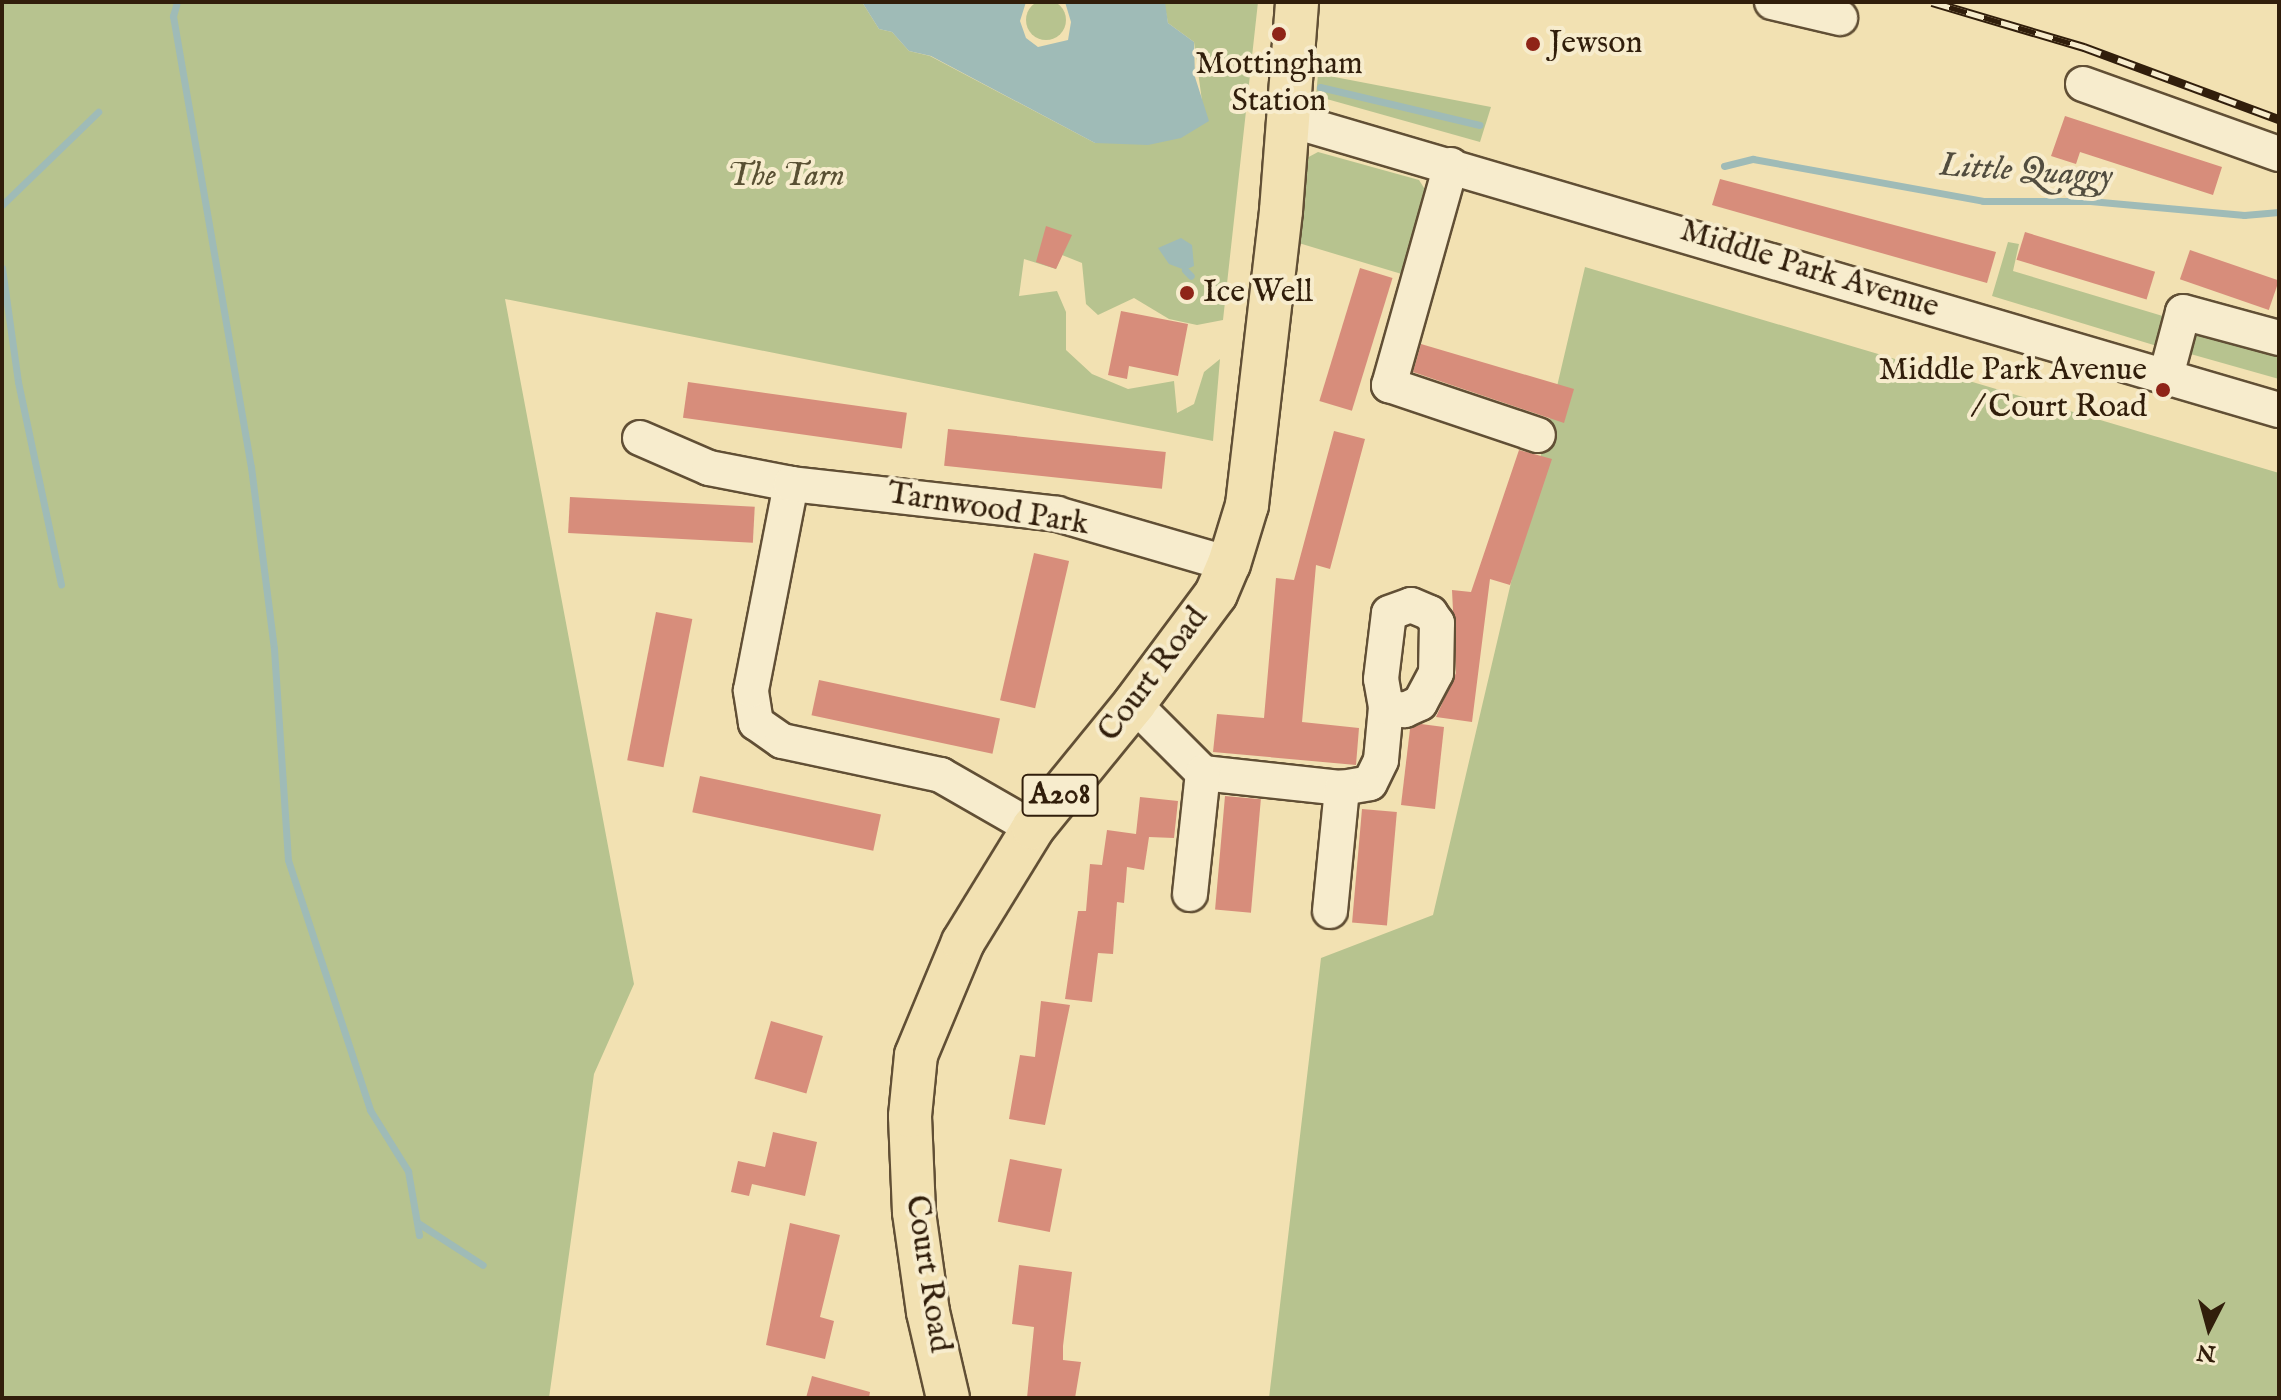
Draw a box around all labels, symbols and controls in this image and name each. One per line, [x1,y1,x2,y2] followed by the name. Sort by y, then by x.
[1270,25,1288,43] marker: Mottingham Station
[1549,25,1642,63] place label: Jewson
[1524,35,1542,53] marker: Jewson
[1195,47,1363,122] place label: Mottingham Station
[1938,145,2114,197] water label: Little Quaggy
[727,158,845,196] park label: The Tarn
[1675,212,1943,328] street label: Middle Park Avenue
[1203,274,1313,312] place label: Ice Well
[1178,284,1196,302] marker: Ice Well
[1878,353,2147,428] place label: Middle Park Avenue / Court Road
[2154,381,2172,399] marker: Middle Park Avenue / Court Road
[885,475,1091,545] street label: Tarnwood Park
[1091,600,1217,750] street label: Court Road
[1020,769,1100,821] road number: A208
[896,1193,958,1355] street label: Court Road
[2169,1288,2249,1368] north arrow
[2196,1337,2217,1367] text: N

